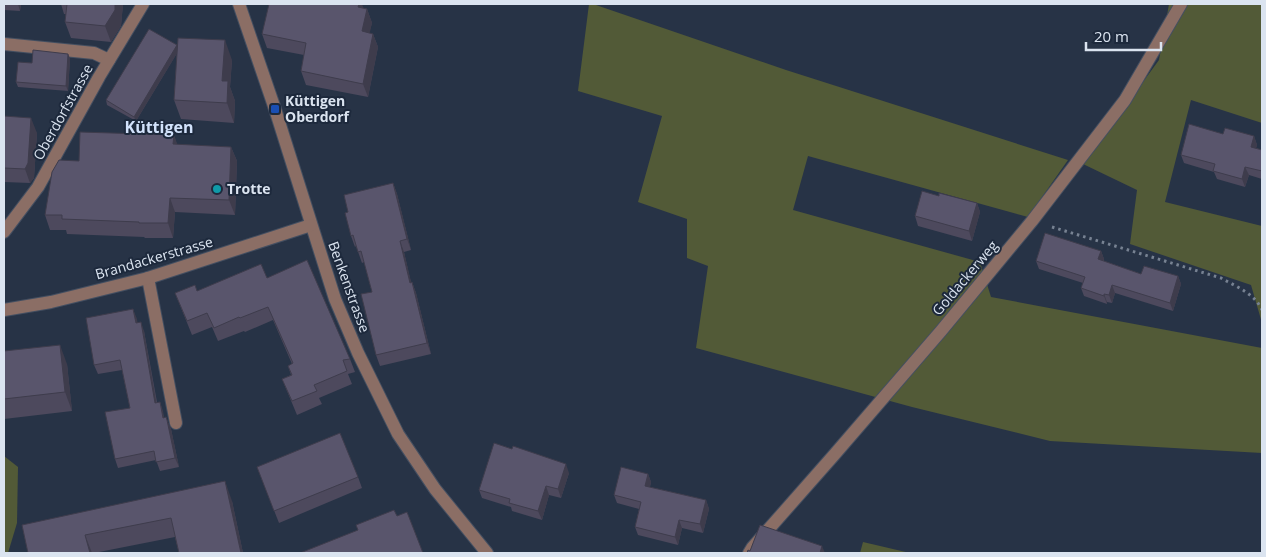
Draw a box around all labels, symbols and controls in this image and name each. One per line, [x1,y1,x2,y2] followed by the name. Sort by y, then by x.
[1086,20,1161,52] scale bar
[1094,26,1129,46] text: 20 m
[28,60,97,163] street label: Oberdorfstrasse
[285,91,351,126] place label: Küttigen Oberdorf
[269,103,281,115] marker: Küttigen Oberdorf
[125,116,193,138] district label: Küttigen
[227,179,271,198] place label: Trotte
[211,183,223,195] marker: Trotte
[93,232,215,283] street label: Brandackerstrasse
[928,236,1002,319] street label: Goldackerweg
[324,239,375,335] street label: Benkenstrasse

